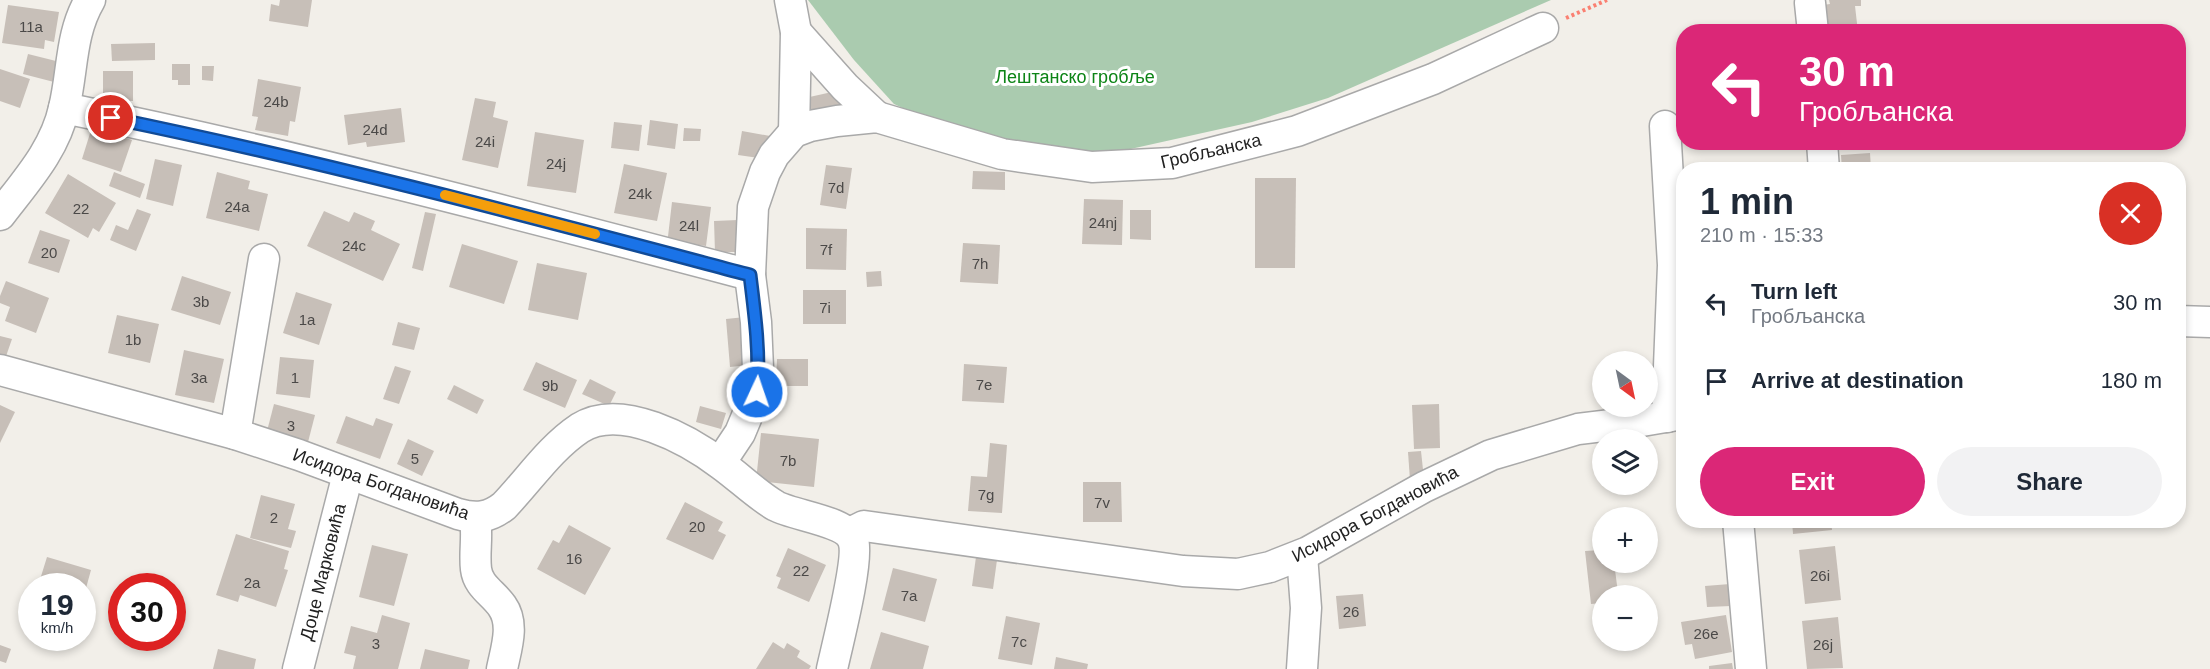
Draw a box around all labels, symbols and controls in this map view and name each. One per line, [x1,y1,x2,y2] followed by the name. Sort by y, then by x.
[19,18,44,35] house number: 11a
[1700,48,1778,126] icon: left
[1799,48,1895,95] text: 30 m
[995,67,1155,87] park label: Лештанско гробље
[85,92,136,143] pin
[263,93,289,110] house number: 24b
[1799,97,1953,127] text: Гробљанска
[94,101,127,134] icon: arrive
[362,121,388,138] house number: 24d
[1159,129,1264,172] street label: Гробљанска
[475,133,495,150] house number: 24i
[546,155,566,172] house number: 24j
[828,179,844,196] house number: 7d
[1700,181,1794,222] text: 1 min
[2099,182,2162,245] button: close
[628,185,653,202] house number: 24k
[224,198,250,215] house number: 24a
[73,200,89,217] house number: 22
[1089,214,1117,231] house number: 24nj
[679,217,699,234] house number: 24l
[1700,224,1823,246] text: 210 m · 15:33
[342,237,367,254] house number: 24c
[820,241,833,258] house number: 7f
[41,244,57,261] house number: 20
[972,255,988,272] house number: 7h
[1751,279,1837,304] text: Turn left
[1700,287,1733,320] icon: left
[2113,290,2162,315] text: 30 m
[193,293,209,310] house number: 3b
[819,299,831,316] house number: 7i
[1751,305,1865,327] text: Гробљанска
[299,311,316,328] house number: 1a
[125,331,141,348] house number: 1b
[1592,351,1658,417] north arrow
[1592,351,1658,651] map controls
[725,360,789,424] position arrow
[1700,365,1733,398] icon: arrive
[1751,368,1964,393] text: Arrive at destination
[2101,368,2162,393] text: 180 m
[191,369,208,386] house number: 3a
[291,369,299,386] house number: 1
[976,376,992,393] house number: 7e
[542,377,558,394] house number: 9b
[287,417,295,434] house number: 3
[1592,429,1658,495] button: layers
[290,444,473,524] street label: Исидора Богдановића
[1700,447,1925,516] button: Exit
[1937,447,2162,516] button: Share
[411,450,419,467] house number: 5
[780,452,796,469] house number: 7b
[1289,461,1462,566] street label: Исидора Богдановића
[978,486,994,503] house number: 7g
[1094,494,1110,511] house number: 7v
[296,500,350,643] street label: Доце Марковића
[1592,507,1658,573] button: +
[270,509,278,526] house number: 2
[689,518,705,535] house number: 20
[566,550,582,567] house number: 16
[793,562,809,579] house number: 22
[1810,567,1830,584] house number: 26i
[108,573,186,651] speed limit sign: 30
[244,574,261,591] house number: 2a
[1592,585,1658,651] button: −
[901,587,918,604] house number: 7a
[40,588,74,621] text: 19
[1343,603,1359,620] house number: 26
[41,619,73,636] text: km/h
[1693,625,1719,642] house number: 26e
[1011,633,1027,650] house number: 7c
[372,635,380,652] house number: 3
[1813,636,1833,653] house number: 26j

